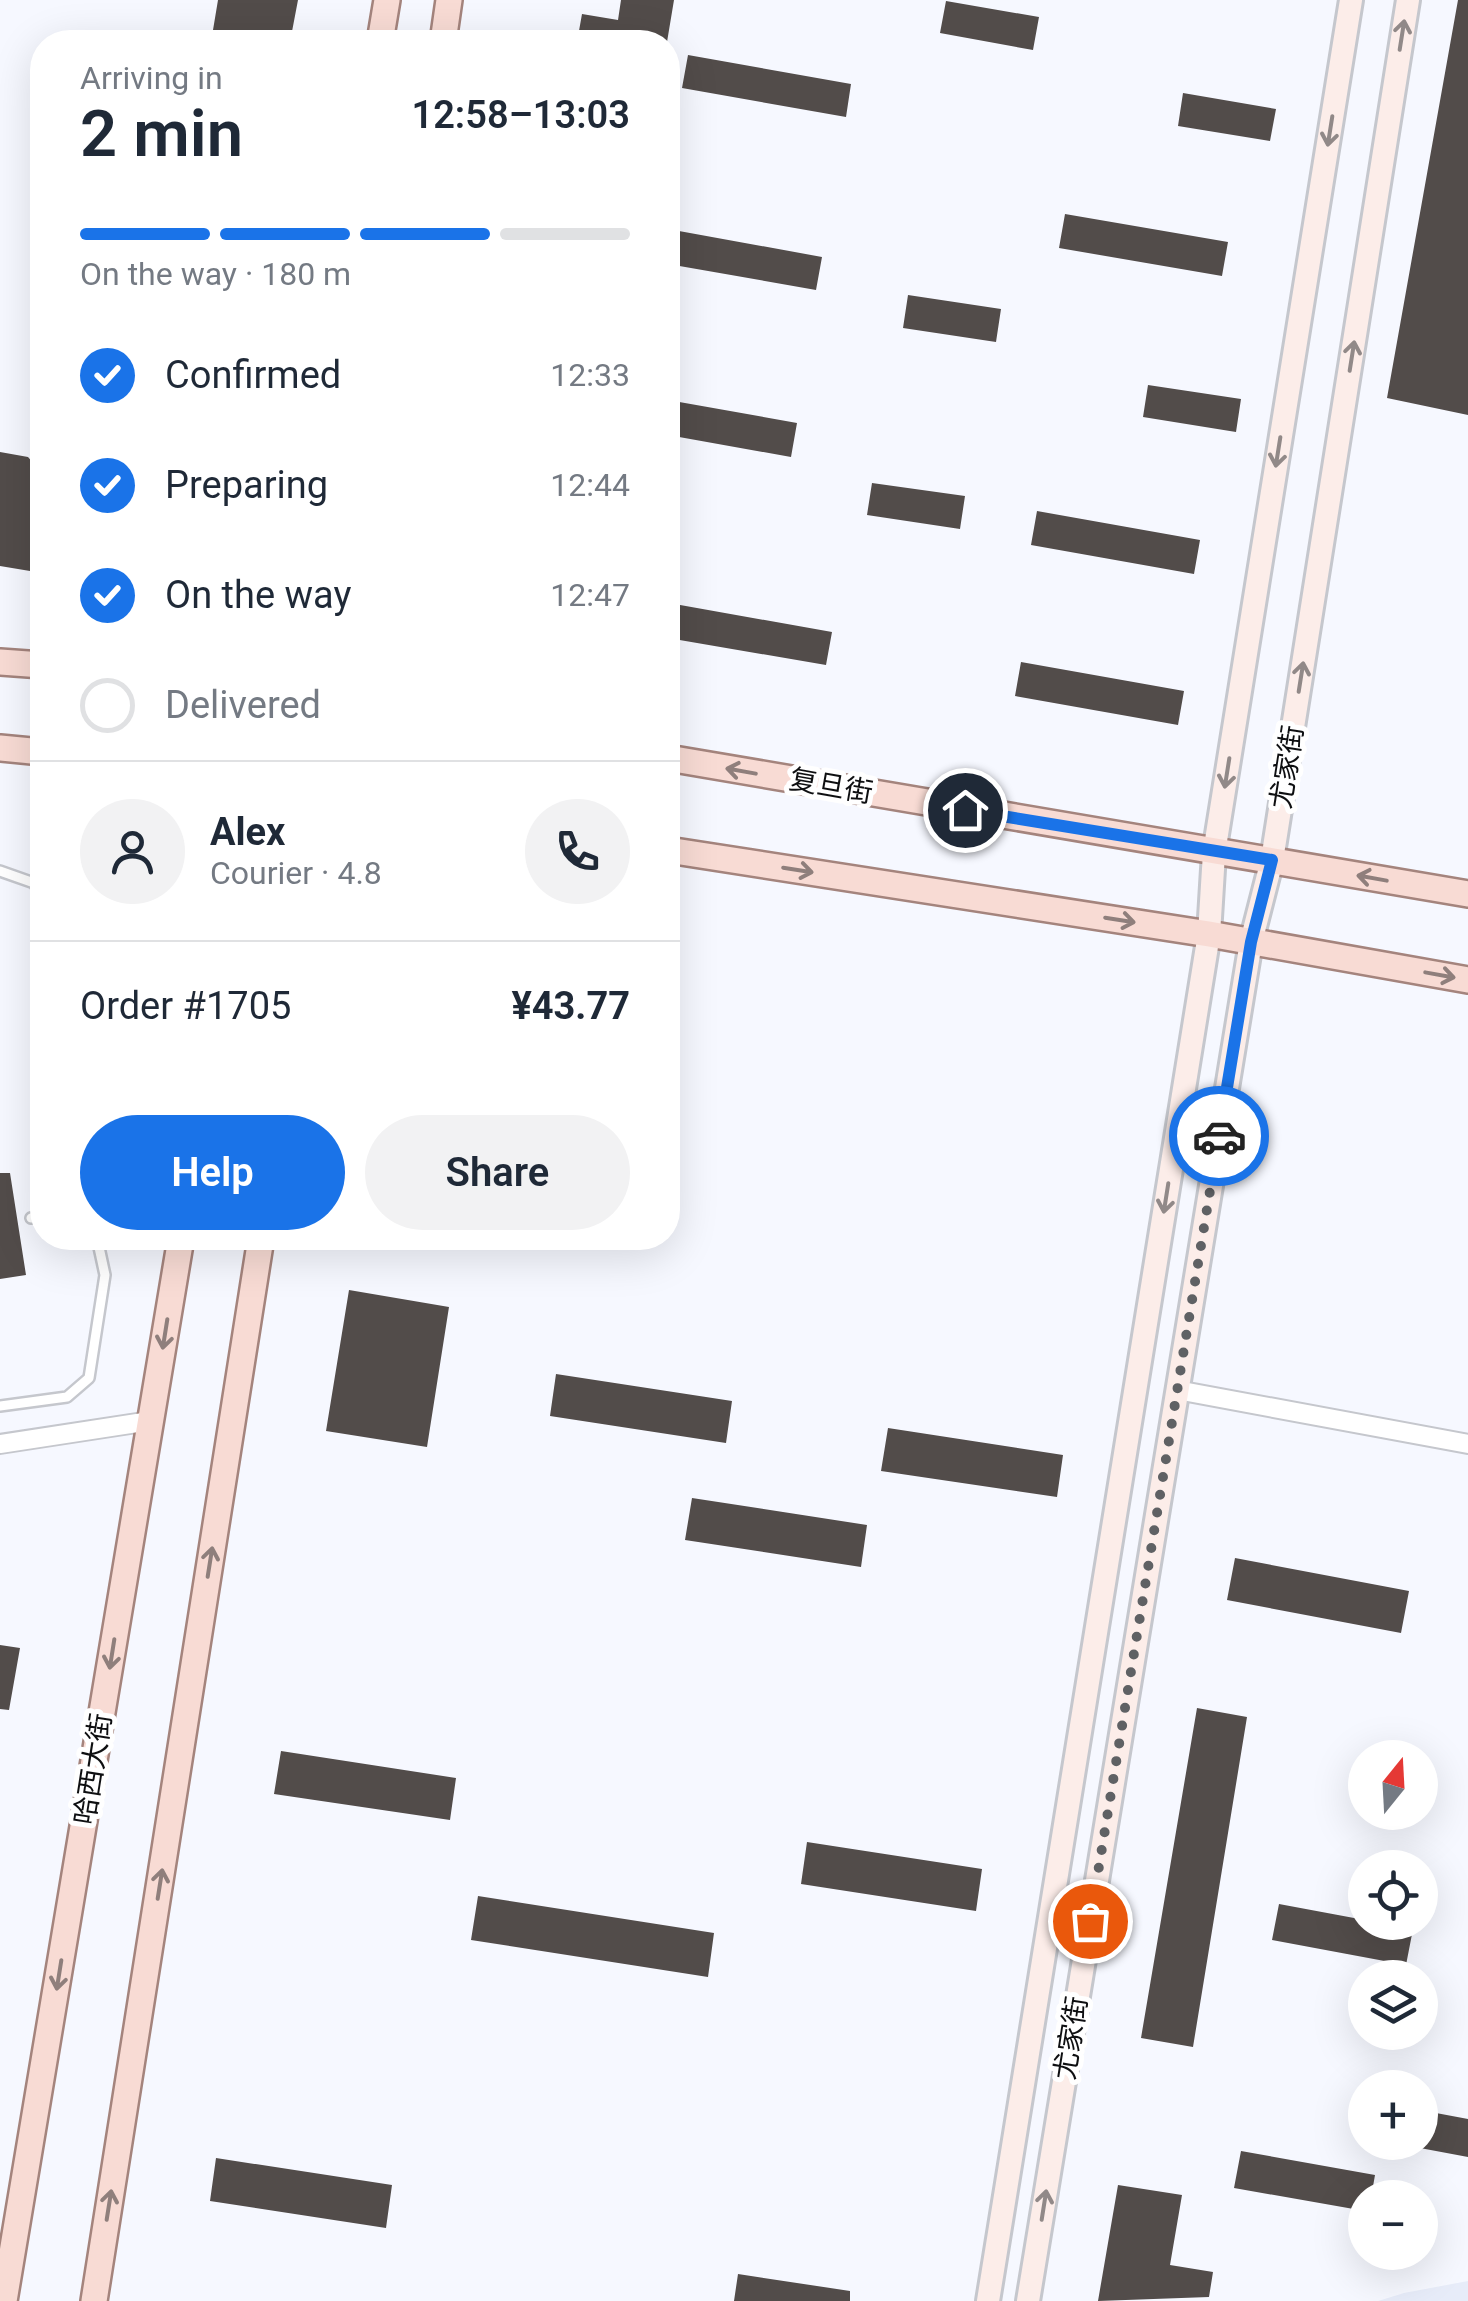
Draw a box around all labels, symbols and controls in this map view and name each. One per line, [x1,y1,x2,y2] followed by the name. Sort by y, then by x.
[1394,19,1412,51] one-way arrow
[80,59,223,97] text: Arriving in
[411,93,630,137] text: 12:58–13:03
[80,96,243,172] text: 2 min
[1320,114,1338,147] one-way arrow
[80,255,351,293] text: On the way · 180 m
[1343,340,1361,372] one-way arrow
[80,348,135,403] icon: check
[165,353,341,397] text: Confirmed
[550,356,630,394] text: 12:33
[1269,435,1287,467] one-way arrow
[80,458,135,513] icon: check
[165,463,328,507] text: Preparing
[550,466,630,504] text: 12:44
[80,568,135,623] icon: check
[165,573,351,617] text: On the way
[550,576,630,614] text: 12:47
[1292,661,1311,693] one-way arrow
[165,683,321,727] text: Delivered
[1264,723,1310,811] street label: 尤家街
[1217,756,1236,788] one-way arrow
[725,761,758,780] one-way arrow
[787,762,875,810] street label: 复旦街
[923,768,1008,853] pin
[938,783,993,838] icon: home
[80,799,185,904] button: person
[525,799,630,904] button: phone
[210,810,285,854] text: Alex
[210,854,382,892] text: Courier · 4.8
[782,861,814,880] one-way arrow
[1356,868,1389,886] one-way arrow
[1103,911,1135,930] one-way arrow
[1423,966,1456,985] one-way arrow
[80,984,291,1028] text: Order #1705
[511,984,630,1028] text: ¥43.77
[1169,1086,1269,1186] courier
[1192,1109,1247,1164] icon: car
[80,1115,345,1230] button: Help
[365,1115,630,1230] button: Share
[1157,1181,1175,1214] one-way arrow
[155,1317,174,1349] one-way arrow
[201,1547,220,1579] one-way arrow
[102,1638,120,1670] one-way arrow
[68,1711,118,1827] street label: 哈西大街
[1348,1740,1438,1830] north arrow
[1348,1740,1438,2270] map controls
[1348,1850,1438,1940] button: locate
[151,1868,169,1900] one-way arrow
[1048,1879,1133,1964] pin
[1063,1894,1118,1949] icon: bag
[49,1958,67,1991] one-way arrow
[1348,1960,1438,2050] button: layers
[1048,1994,1094,2082] street label: 尤家街
[1348,2070,1438,2160] button: +
[1348,2180,1438,2270] button: −
[101,2189,119,2221] one-way arrow
[1035,2189,1054,2222] one-way arrow

